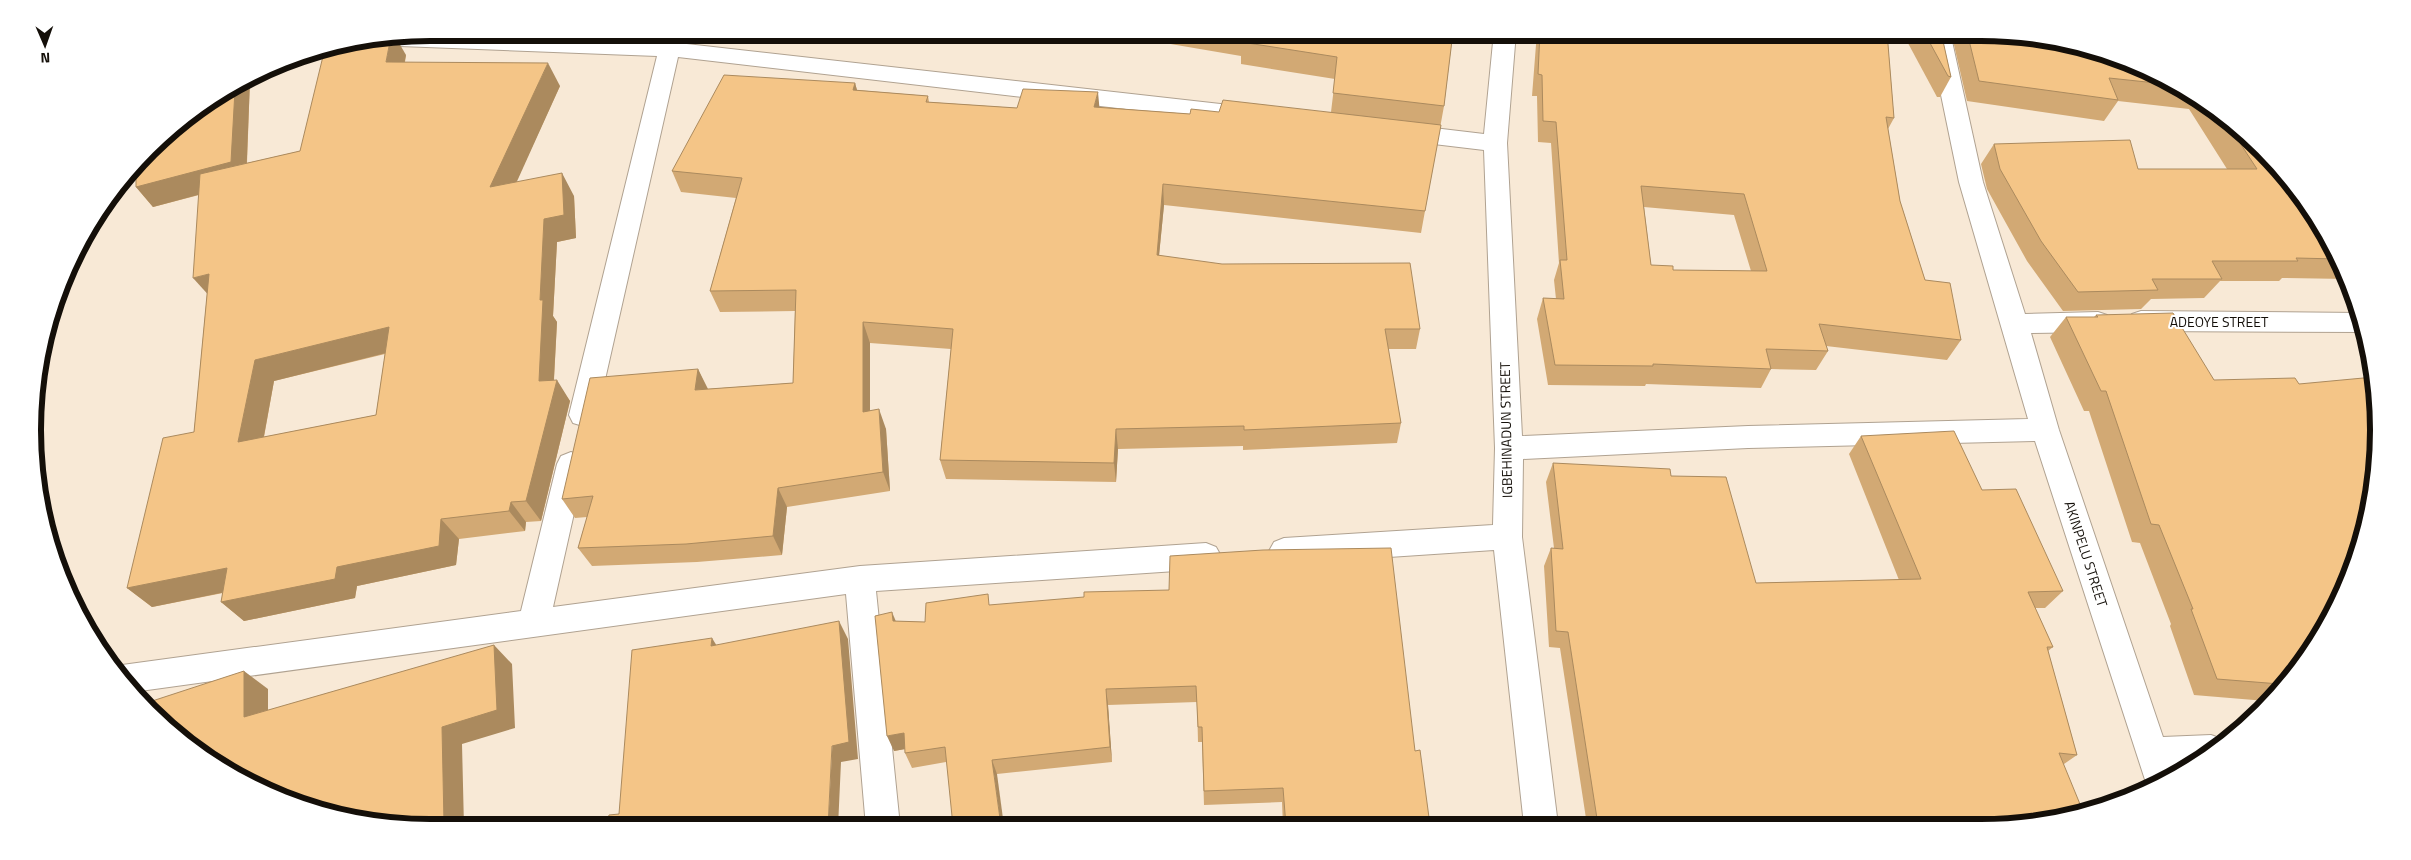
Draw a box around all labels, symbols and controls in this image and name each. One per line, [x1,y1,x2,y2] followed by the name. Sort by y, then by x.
[20,20,70,70] north arrow
[40,48,51,69] text: N
[2170,311,2269,332] street label: ADEOYE STREET
[1494,361,1517,498] street label: IGBEHINADUN STREET
[2059,498,2114,610] street label: AKINPELU STREET

